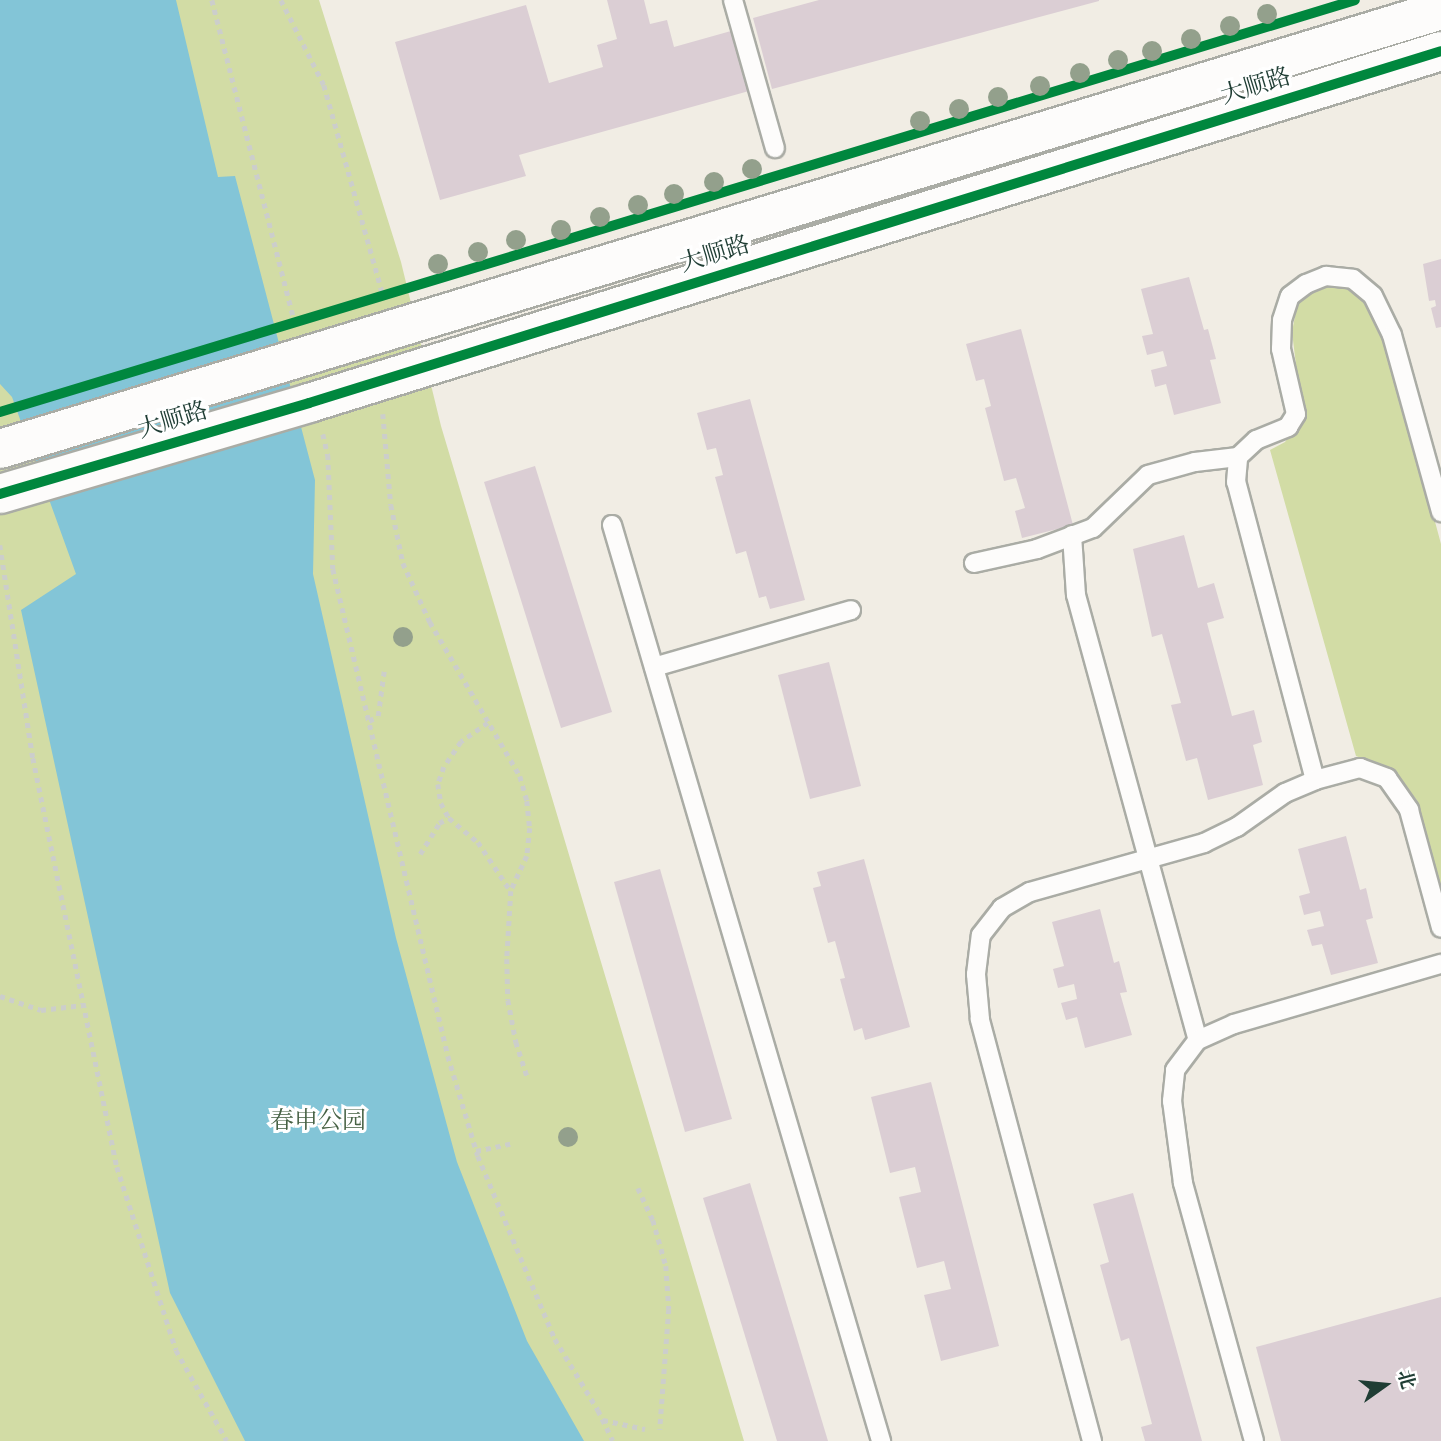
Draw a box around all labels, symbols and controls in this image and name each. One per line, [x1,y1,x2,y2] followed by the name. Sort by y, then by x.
[1217,63,1295,111] street label: 大顺路
[676,231,754,279] street label: 大顺路
[134,397,212,445] street label: 大顺路
[270,1108,366,1136] park label: 春申公园
[1350,1350,1420,1420] north arrow
[1392,1367,1419,1392] text: 北

